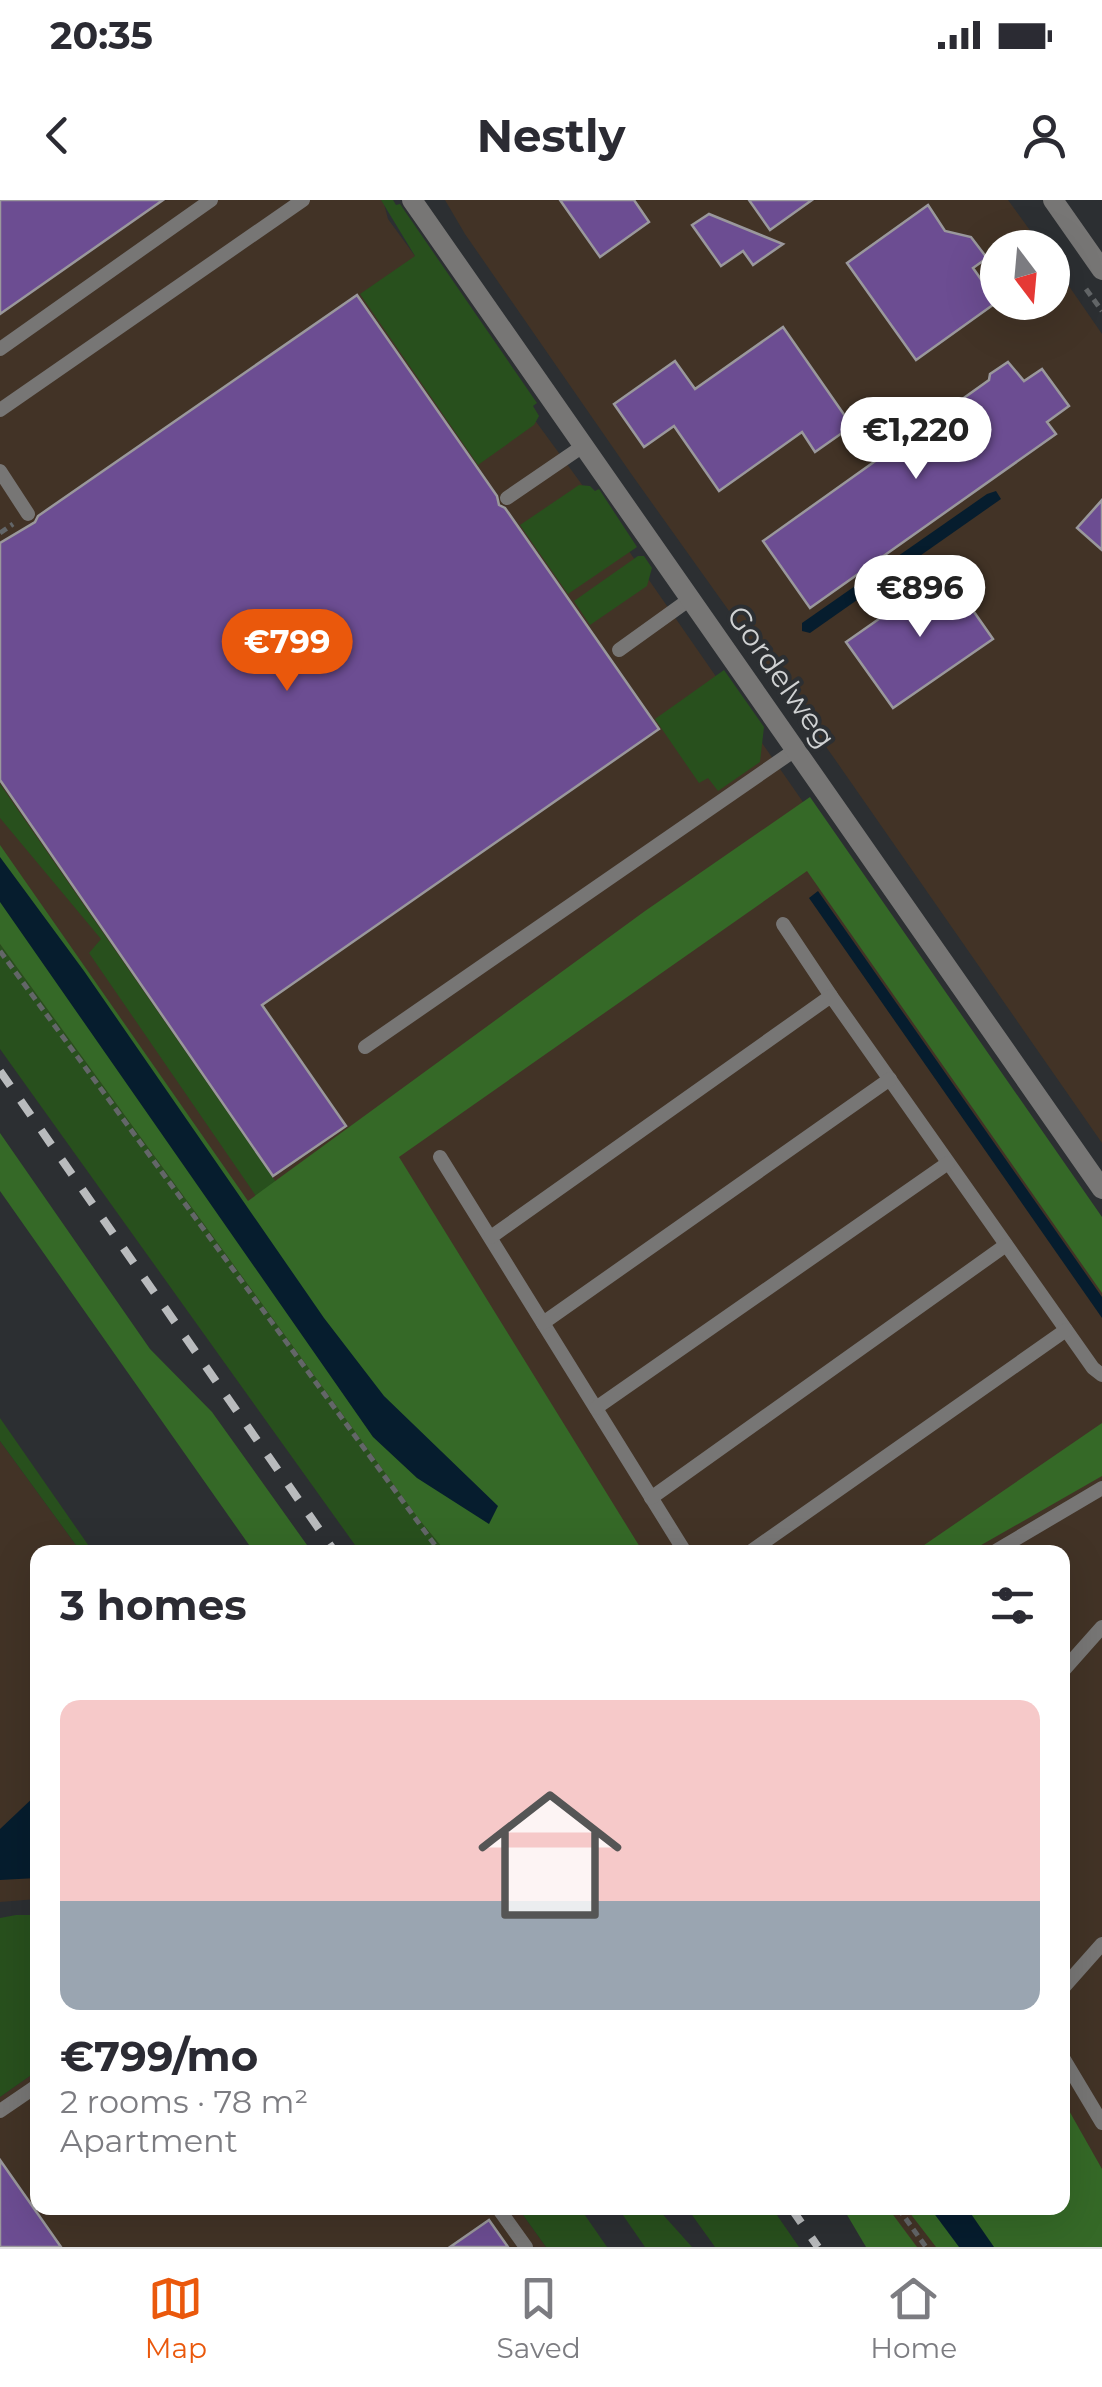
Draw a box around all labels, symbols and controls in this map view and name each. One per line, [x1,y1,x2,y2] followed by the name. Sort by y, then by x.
[50,12,153,59] text: 20:35
[30,108,85,163] icon: back
[477,108,625,163] text: Nestly
[1017,108,1072,163] icon: person
[980,230,1070,320] north arrow
[980,230,1070,320] map controls
[835,397,997,482] pin: €1,220
[862,410,970,449] text: €1,220
[861,555,979,640] pin: €896
[876,568,964,607] text: €896
[719,599,844,755] street label: Gordelweg
[228,609,346,694] pin: €799
[244,622,330,661] text: €799
[985,1578,1040,1633] icon: filters
[60,1579,246,1631] text: 3 homes
[460,1765,640,1945] icon: home
[60,2030,258,2082] text: €799/mo
[60,2082,308,2121] text: 2 rooms · 78 m²
[60,2121,238,2160] text: Apartment
[145,2271,207,2365] tab: Map
[497,2271,581,2365] tab: Saved
[870,2271,957,2365] tab: Home

